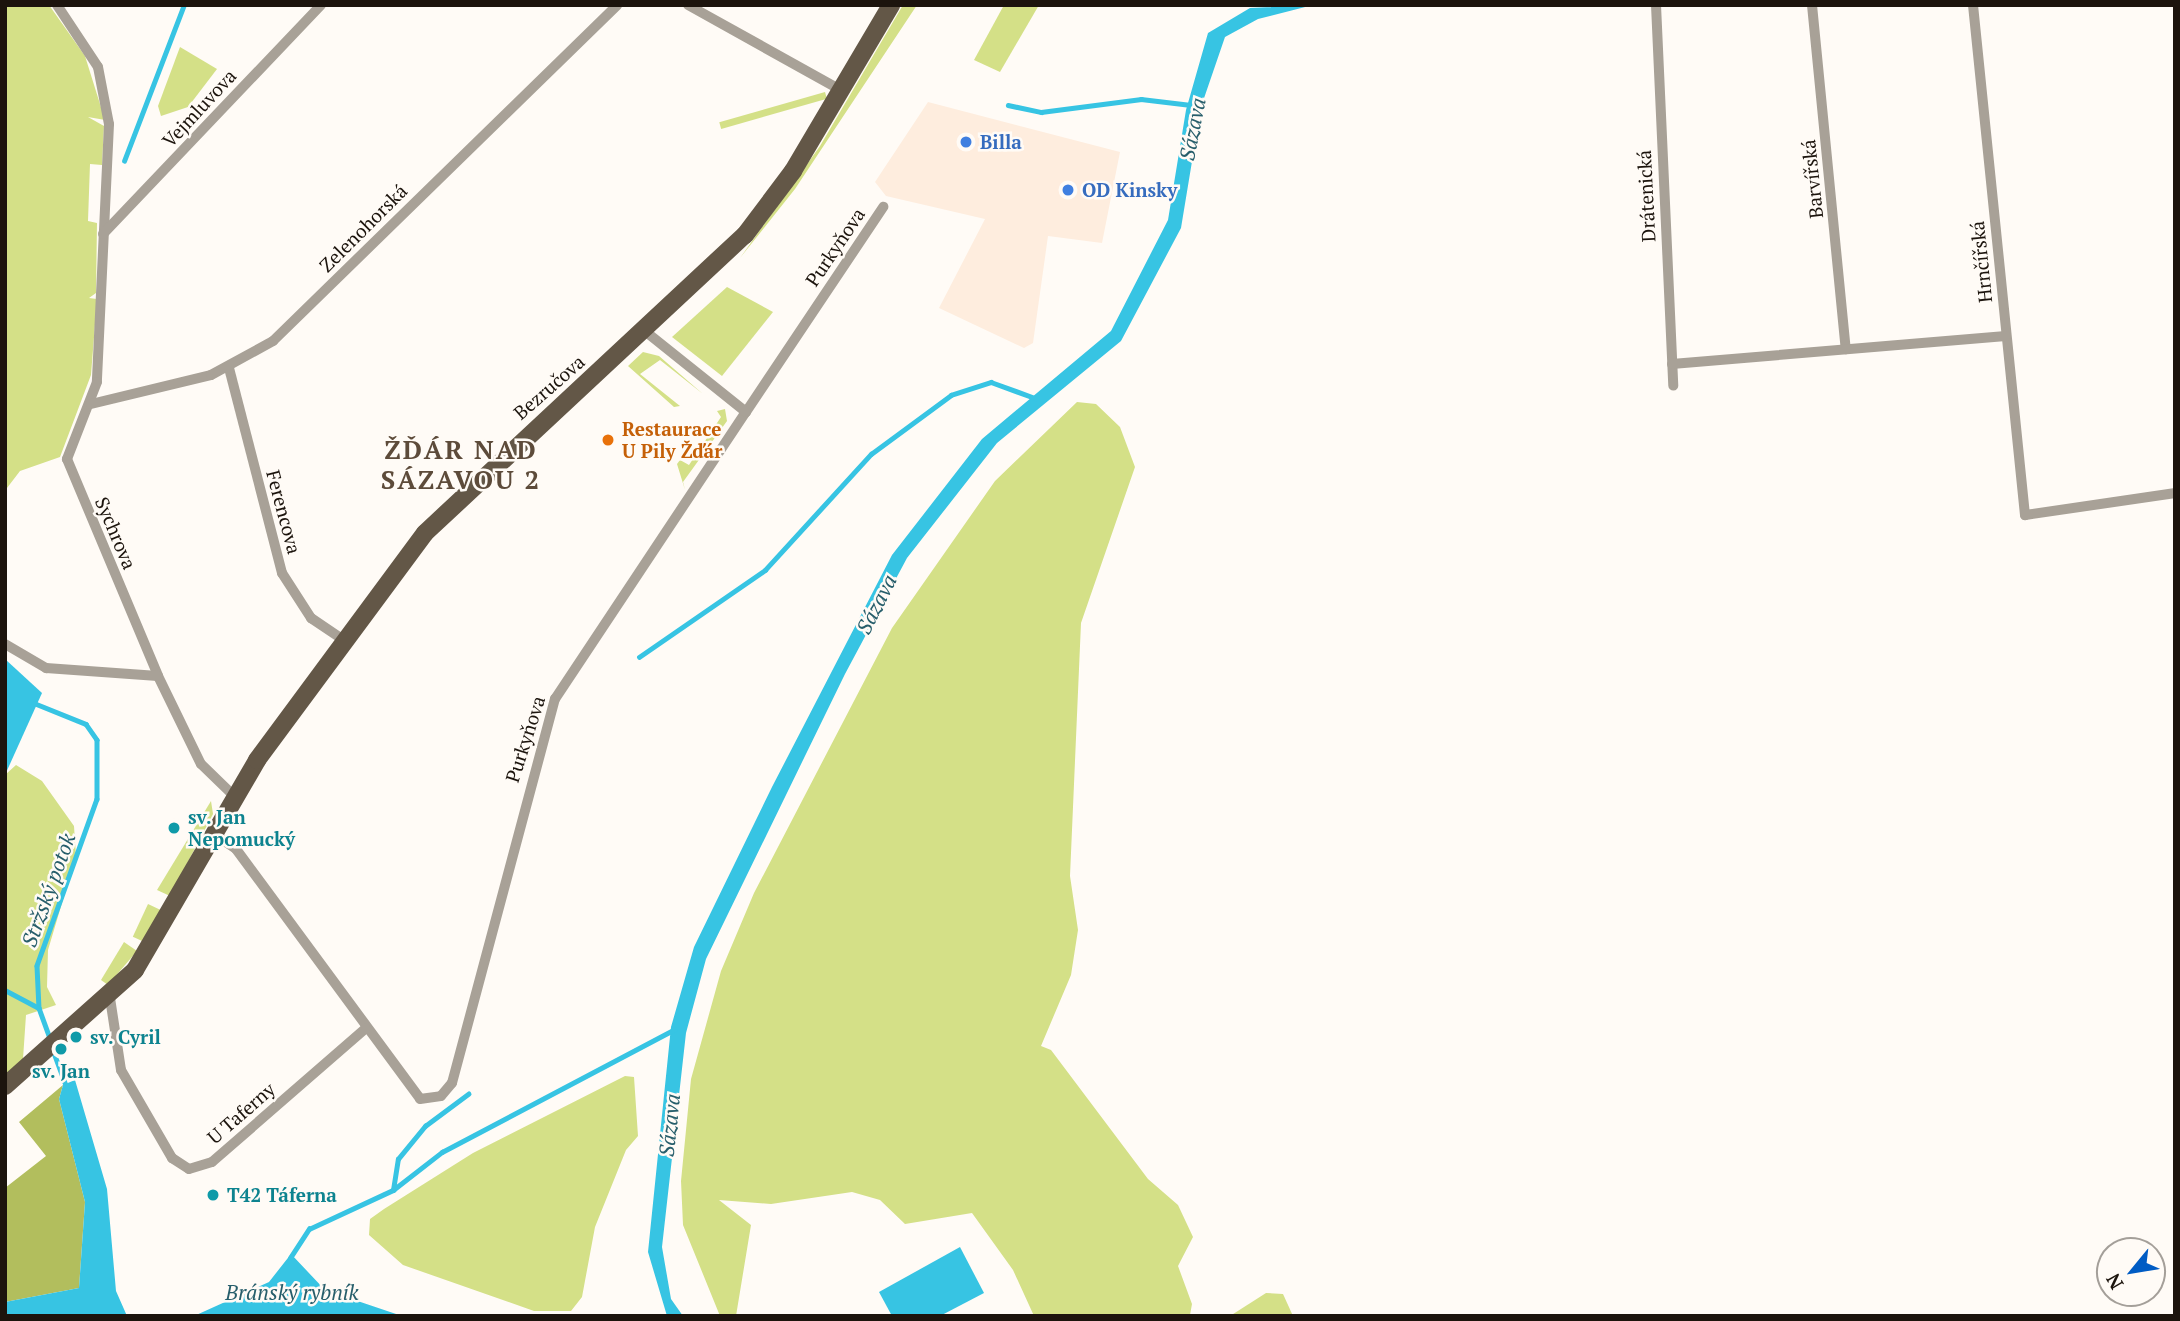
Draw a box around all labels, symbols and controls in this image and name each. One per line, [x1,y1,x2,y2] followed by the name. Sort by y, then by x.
[157,64,241,152] street label: Vejmluvova
[1174,96,1210,162] water label: Sázava
[980,131,1022,153] place label: Billa
[958,134,974,150] marker: Billa
[1797,138,1827,220] street label: Barvířská
[1632,149,1660,243] street label: Drátenická
[1082,179,1177,201] place label: OD Kinsky
[315,180,411,276] street label: Zelenohorská
[1060,182,1076,198] marker: OD Kinsky
[801,203,869,291] street label: Purkyňova
[1965,220,1997,304] street label: Hrnčířská
[509,350,589,424] street label: Bezručova
[622,418,722,462] place label: Restaurace U Pily Žďár
[600,432,616,448] marker: Restaurace U Pily Žďár
[382,434,540,496] district label: ŽĎÁR NAD SÁZAVOU 2
[262,468,306,556] street label: Ferencova
[91,494,141,572] street label: Sychrova
[850,570,902,638] water label: Sázava
[500,693,550,785] street label: Purkyňova
[188,806,295,850] place label: sv. Jan Nepomucký
[166,820,182,836] marker: sv. Jan Nepomucký
[16,830,80,950] water label: Stržský potok
[90,1026,161,1048] place label: sv. Cyril
[68,1029,84,1045] marker: sv. Cyril
[53,1041,69,1057] marker: sv. Jan
[32,1060,90,1082] place label: sv. Jan
[203,1077,279,1149] street label: U Taferny
[653,1092,685,1158] water label: Sázava
[227,1184,337,1206] place label: T42 Táferna
[205,1187,221,1203] marker: T42 Táferna
[2096,1237,2166,1307] north arrow
[2100,1269,2129,1294] text: N
[225,1279,359,1305] water label: Bránský rybník

